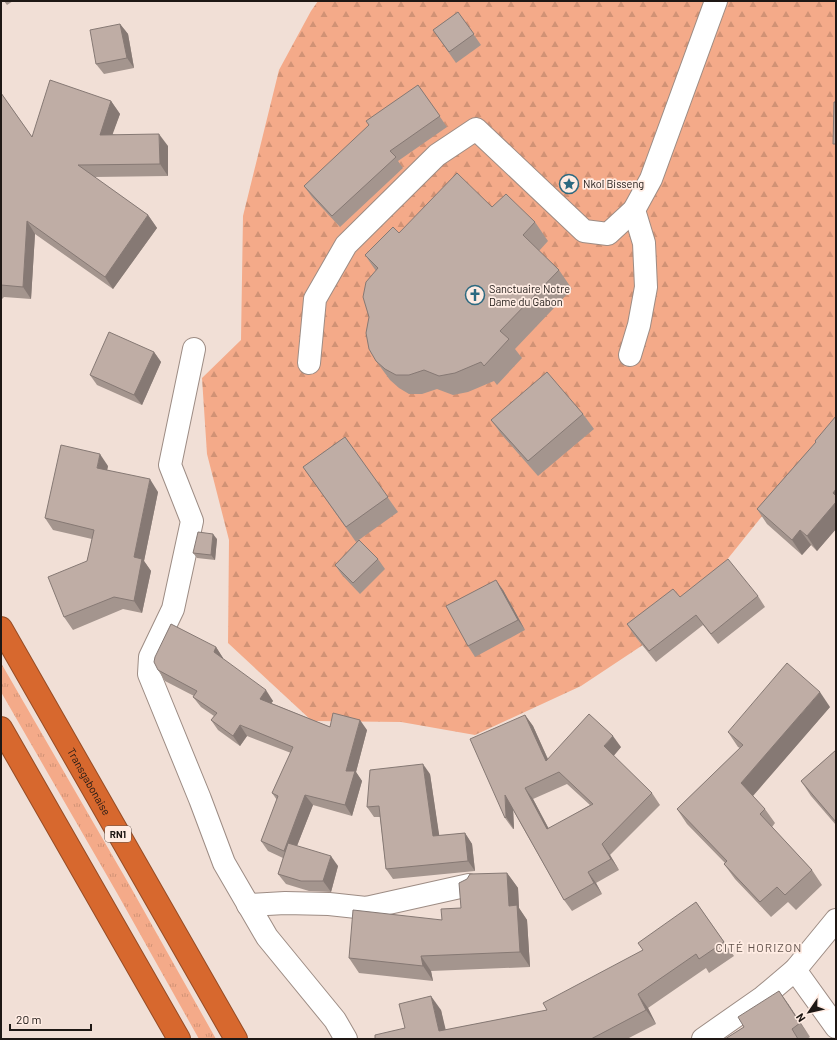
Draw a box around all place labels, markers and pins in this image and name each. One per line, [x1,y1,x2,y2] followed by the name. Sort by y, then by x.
[558,173,580,195] place icon: Nkol Bisseng
[583,177,644,190] place label: Nkol Bisseng
[489,282,570,308] place label: Sanctuaire Notre Dame du Gabon
[464,284,486,306] church icon: Sanctuaire Notre Dame du Gabon

